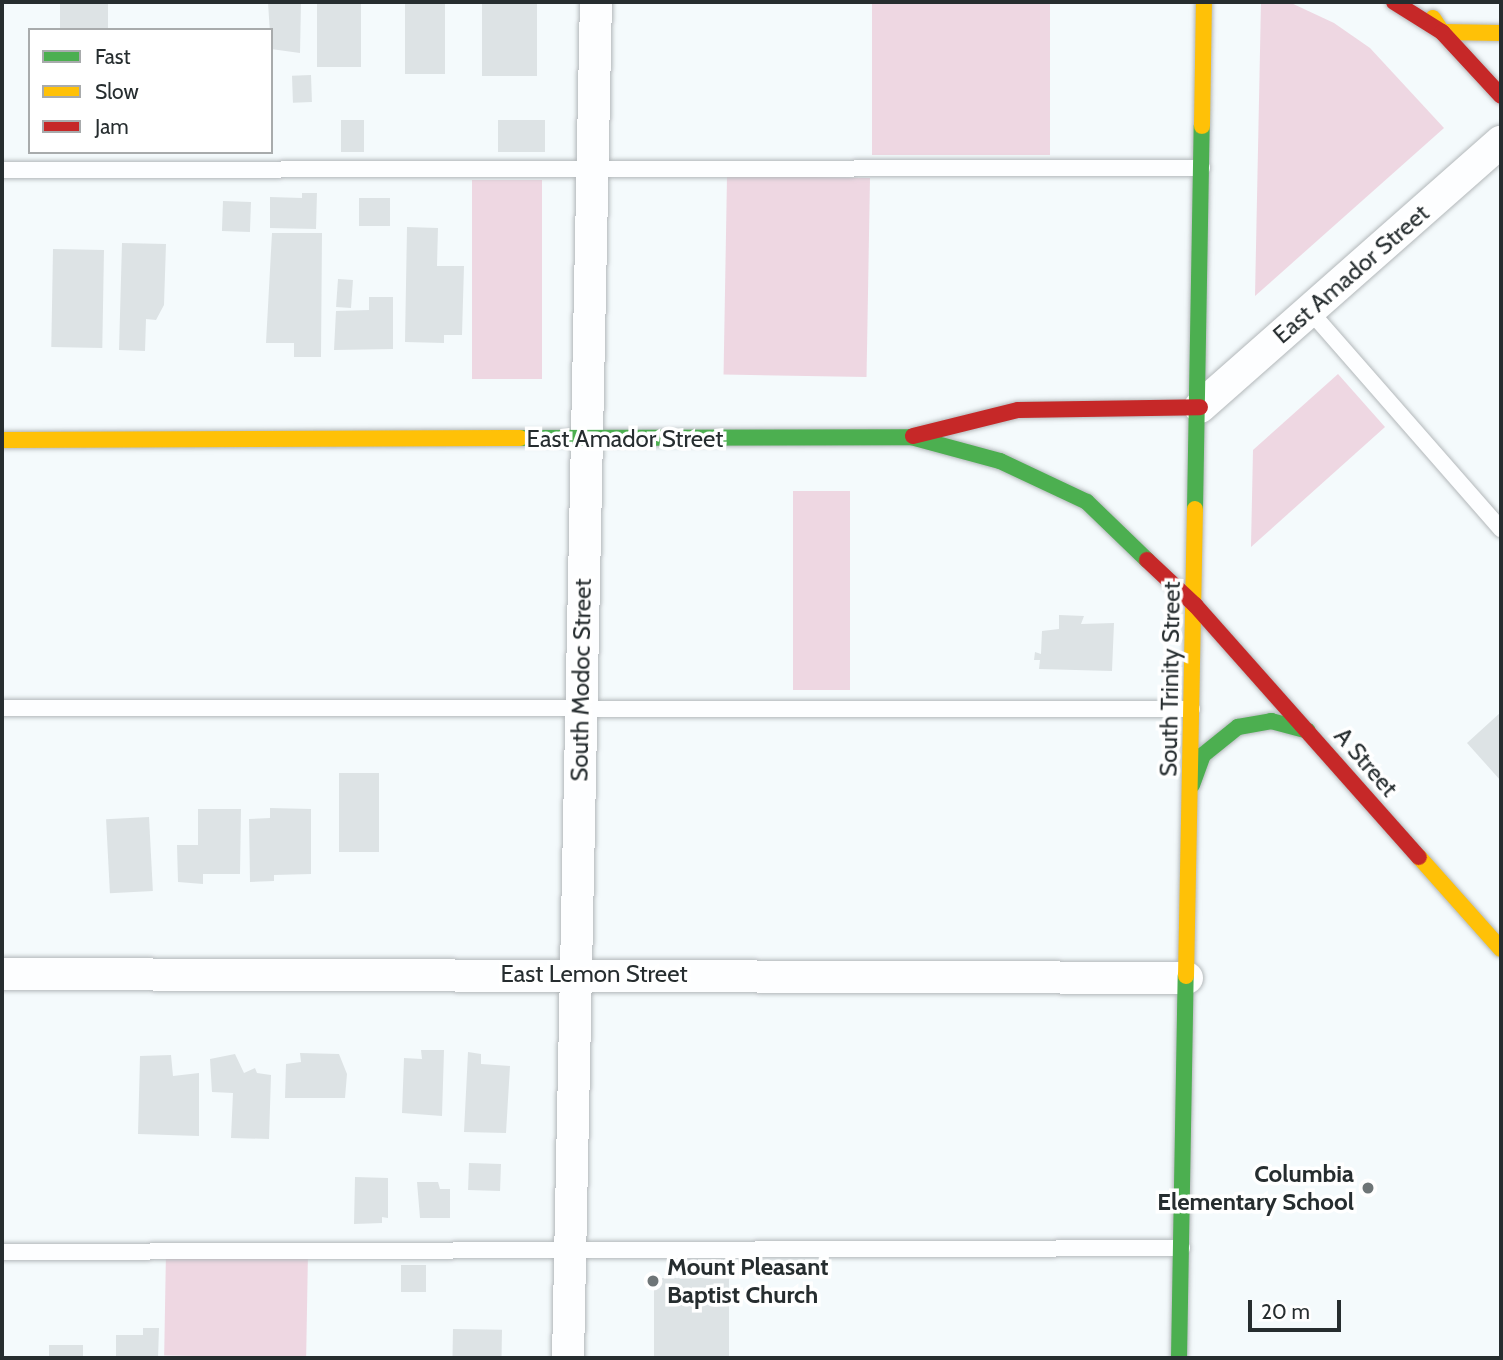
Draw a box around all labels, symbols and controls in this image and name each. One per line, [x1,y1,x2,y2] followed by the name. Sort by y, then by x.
[28,28,273,154] legend
[95,44,131,69] text: Fast
[95,79,139,104] text: Slow
[95,114,129,139] text: Jam
[1267,199,1435,349] street label: East Amador Street
[527,425,723,453] street label: East Amador Street
[565,578,597,782] street label: South Modoc Street
[1154,581,1186,777] street label: South Trinity Street
[1328,722,1404,802] street label: A Street
[500,960,688,988] street label: East Lemon Street
[1157,1160,1354,1216] place label: Columbia Elementary School
[1360,1180,1376,1196] marker: Columbia Elementary School
[667,1253,829,1309] place label: Mount Pleasant Baptist Church
[645,1273,661,1289] marker: Mount Pleasant Baptist Church
[1251,1286,1344,1330] scale bar
[1261,1299,1310,1324] text: 20 m

